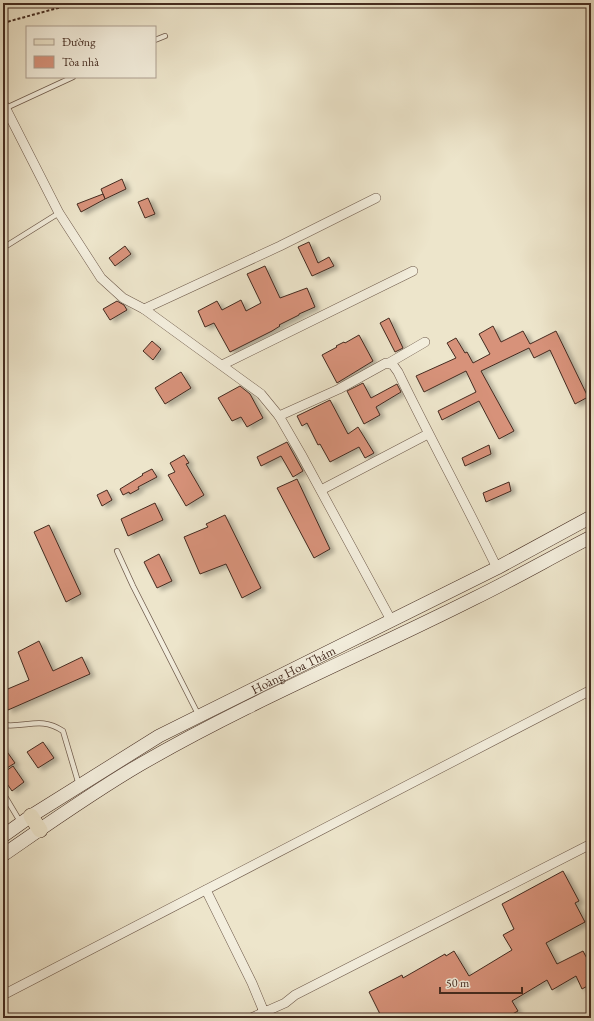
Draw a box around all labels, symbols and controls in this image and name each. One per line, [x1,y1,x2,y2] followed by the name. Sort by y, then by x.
[26,26,156,78] legend
[62,34,96,50] text: Đường
[62,54,99,70] text: Tòa nhà
[248,642,338,698] street label: Hoàng Hoa Thám
[440,969,522,995] scale bar
[446,975,470,991] text: 50 m

